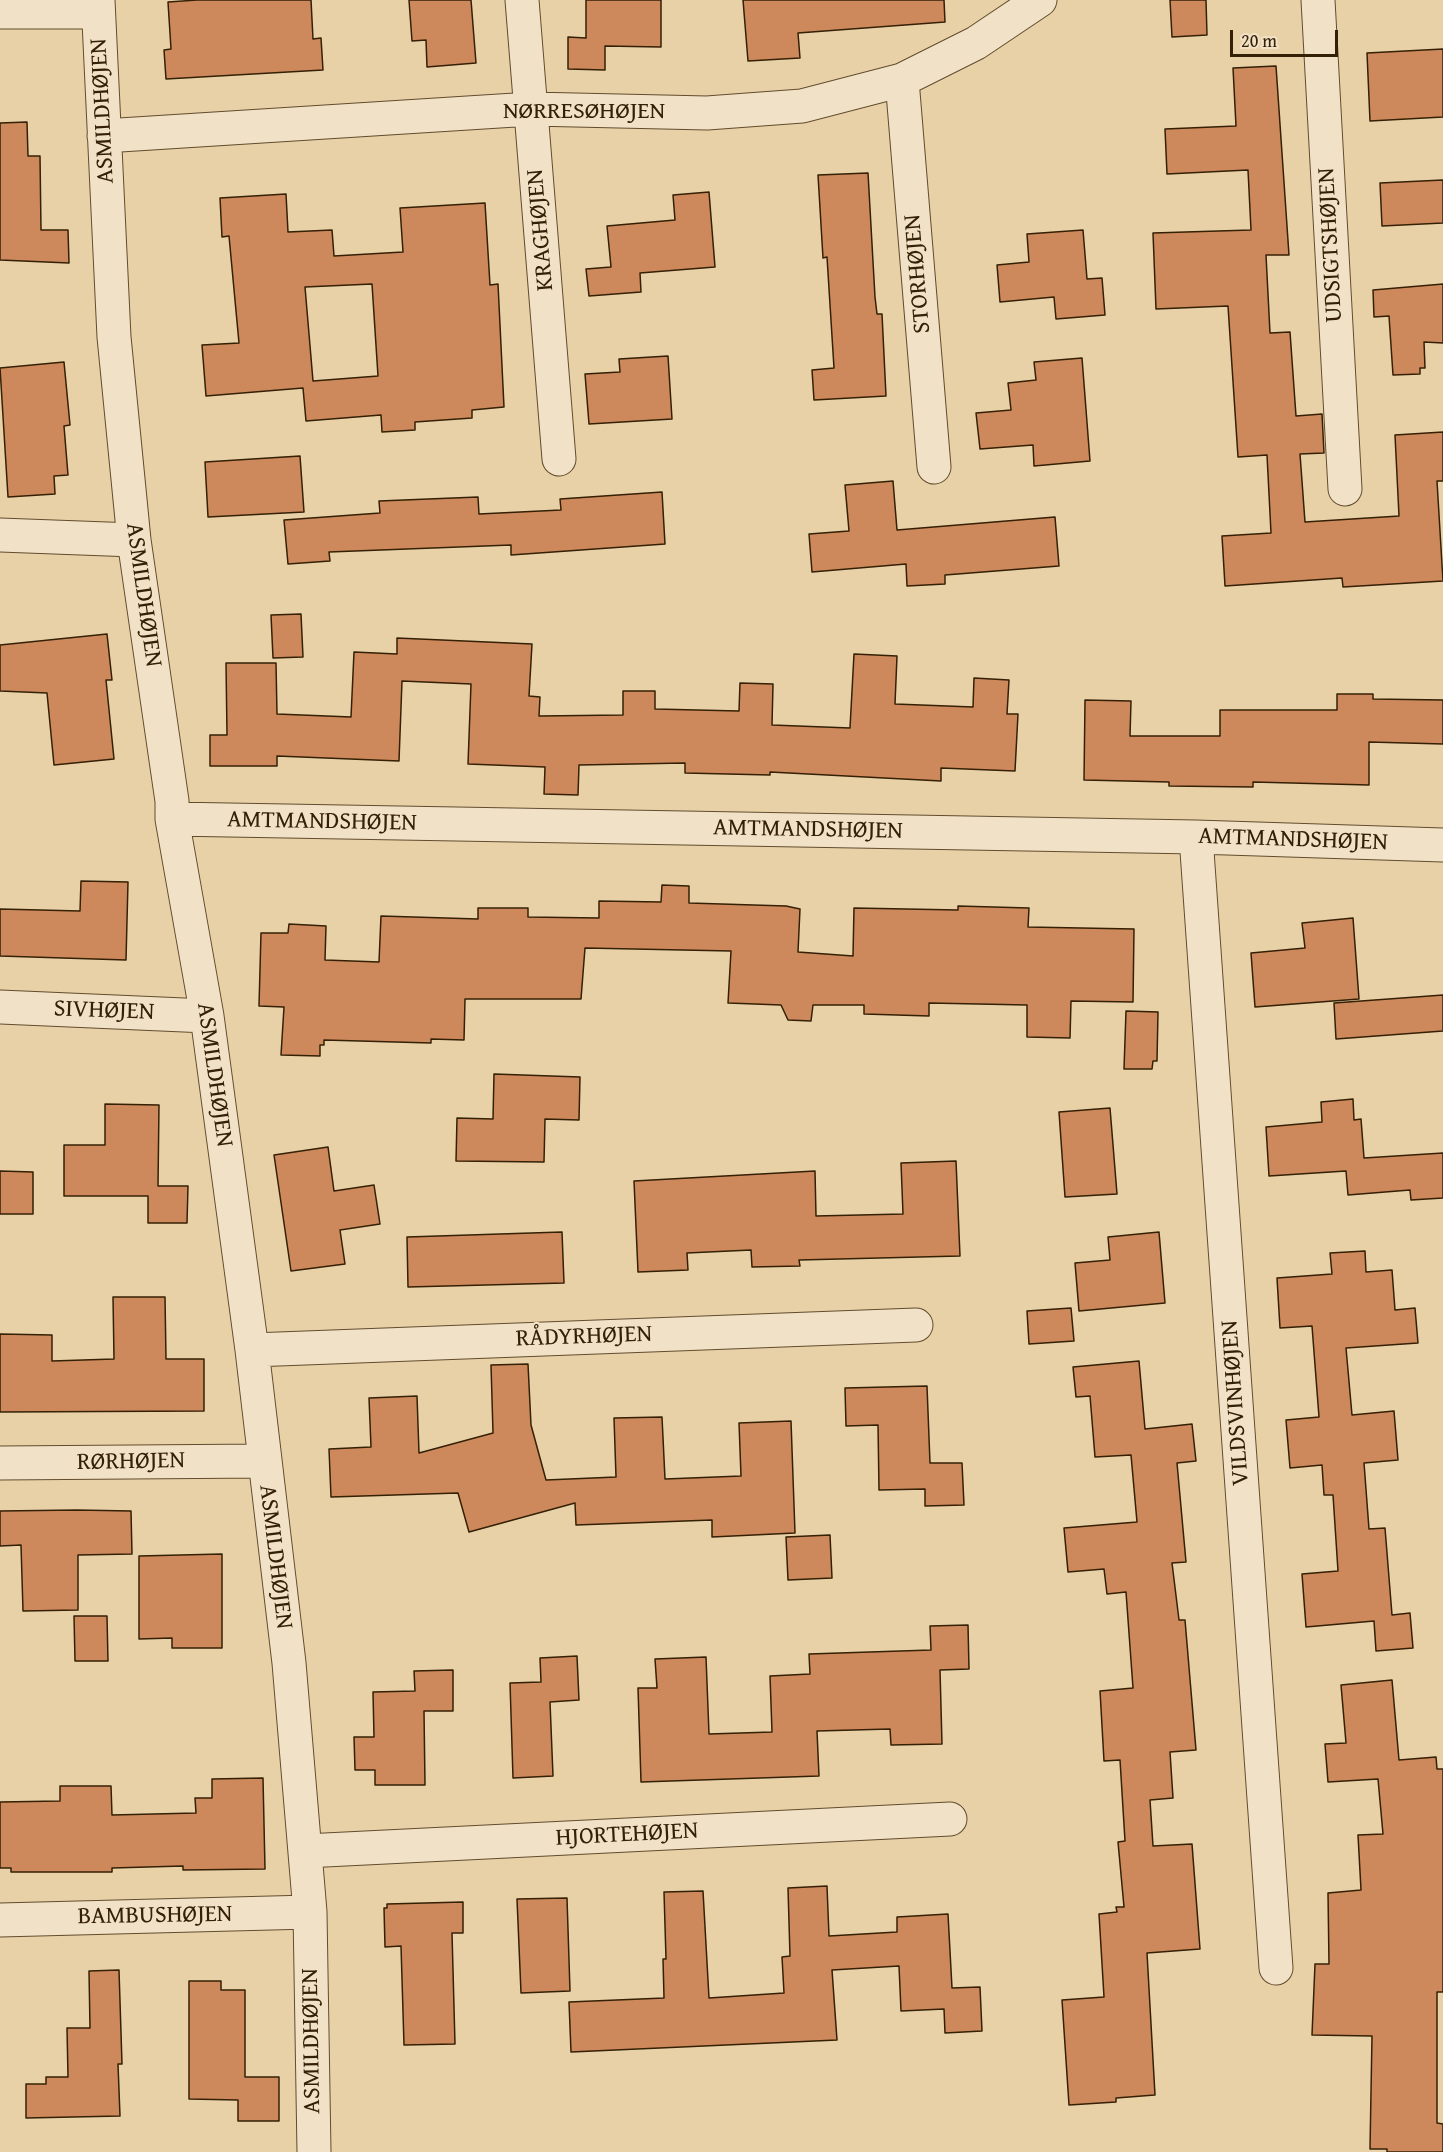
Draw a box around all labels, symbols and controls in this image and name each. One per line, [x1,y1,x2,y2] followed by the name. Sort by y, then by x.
[1233,18,1341,56] scale bar
[1241,27,1277,54] text: 20 m
[85,38,121,184] street label: ASMILDHØJEN
[503,98,665,126] street label: NØRRESØHØJEN
[1313,167,1349,323] street label: UDSIGTSHØJEN
[521,168,561,292] street label: KRAGHØJEN
[898,213,938,335] street label: STORHØJEN
[119,521,167,669] street label: ASMILDHØJEN
[227,806,417,838] street label: AMTMANDSHØJEN
[713,814,903,846] street label: AMTMANDSHØJEN
[1198,822,1388,858] street label: AMTMANDSHØJEN
[53,995,155,1027] street label: SIVHØJEN
[190,1001,238,1149] street label: ASMILDHØJEN
[1216,1319,1256,1487] street label: VILDSVINHØJEN
[515,1320,653,1354] street label: RÅDYRHØJEN
[77,1447,185,1477] street label: RØRHØJEN
[252,1483,298,1631] street label: ASMILDHØJEN
[555,1817,699,1853] street label: HJORTEHØJEN
[77,1900,233,1932] street label: BAMBUSHØJEN
[296,1968,328,2114] street label: ASMILDHØJEN

